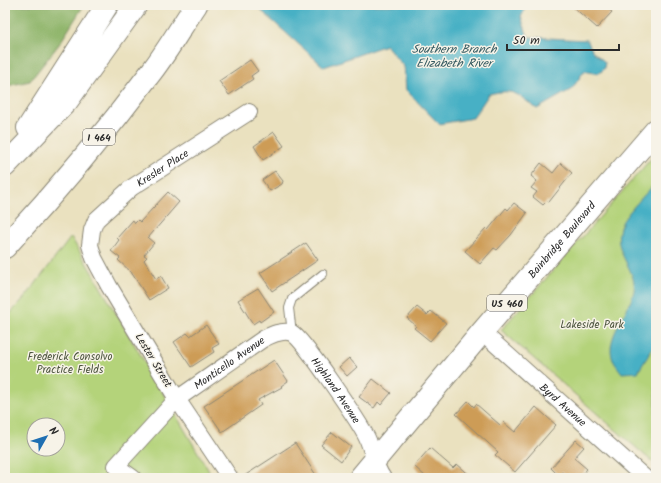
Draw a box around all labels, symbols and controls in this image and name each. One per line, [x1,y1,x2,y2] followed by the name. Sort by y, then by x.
[507,26,619,52] scale bar
[513,31,540,50] text: 50 m
[412,40,498,73] water label: Southern Branch Elizabeth River
[83,129,115,145] road number: I 464
[133,145,193,192] street label: Kresler Place
[524,197,601,283] street label: Bainbridge Boulevard
[487,295,527,311] road number: US 460
[560,316,625,334] park label: Lakeside Park
[130,330,177,392] street label: Lester Street
[190,332,269,395] street label: Monticello Avenue
[28,348,112,379] park label: Frederick Consolvo Practice Fields
[306,354,364,428] street label: Highland Avenue
[535,379,590,432] street label: Byrd Avenue
[26,417,66,457] north arrow
[44,423,62,440] text: N

